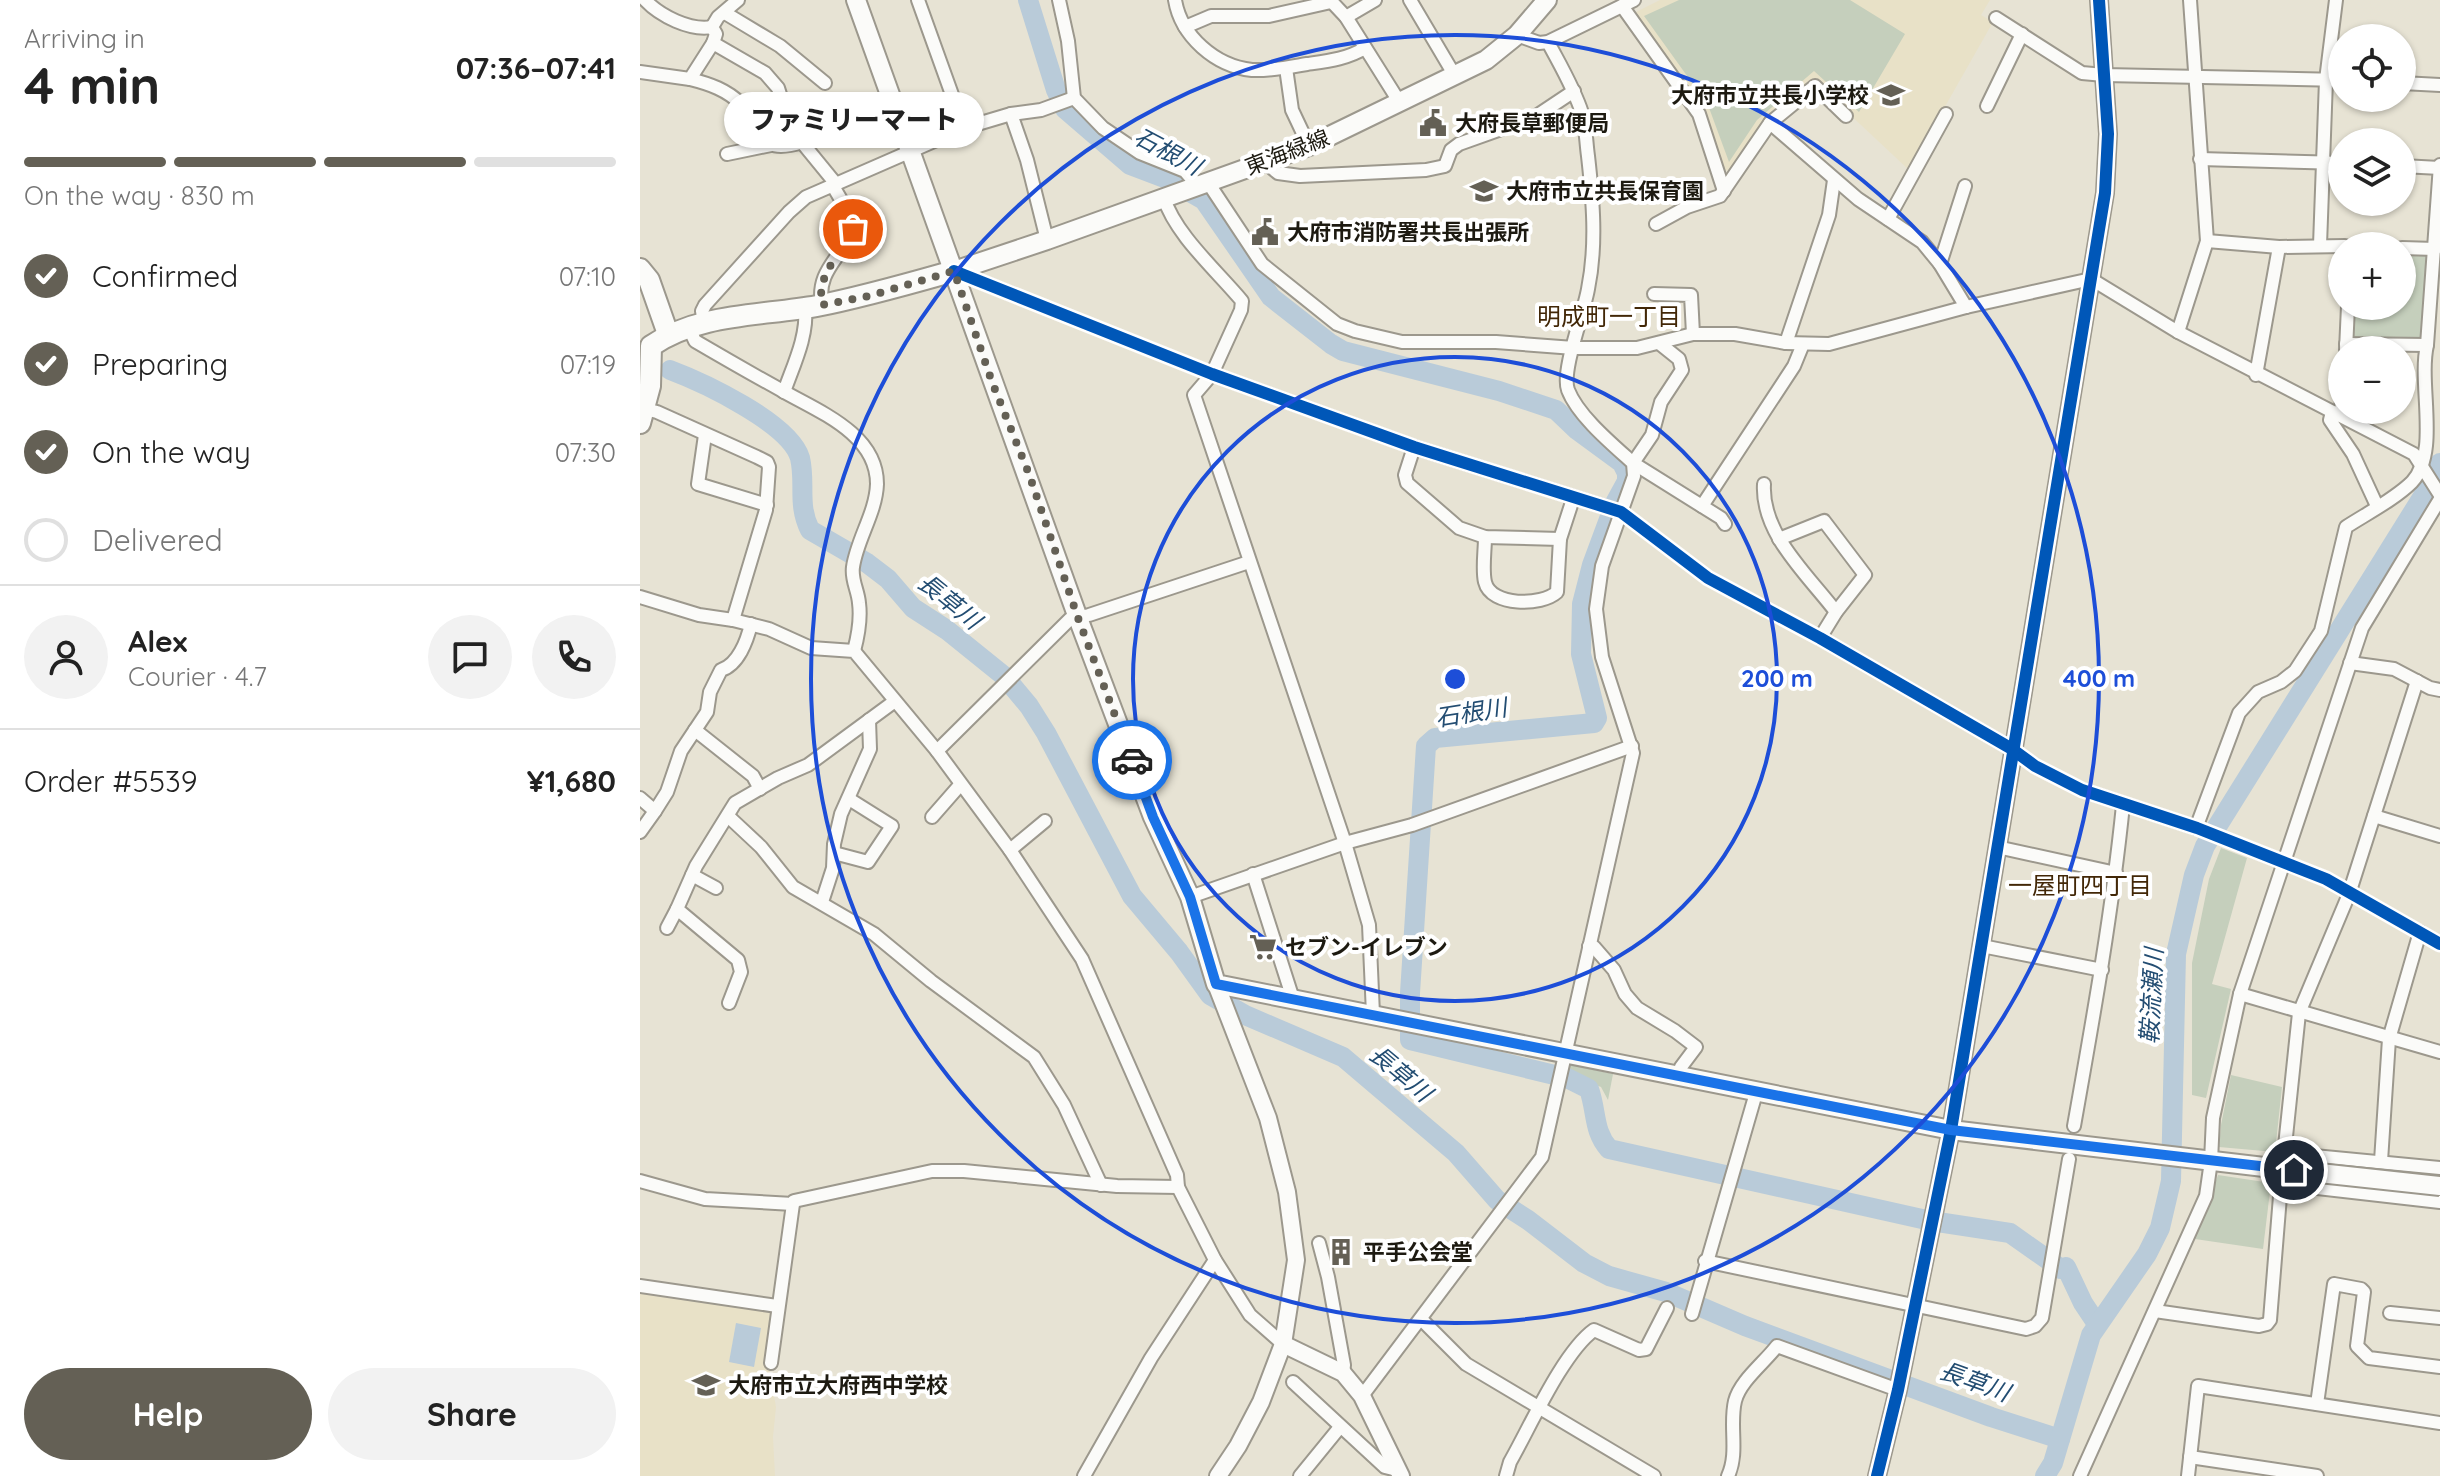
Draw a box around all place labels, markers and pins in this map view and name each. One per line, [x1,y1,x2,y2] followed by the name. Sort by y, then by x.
[1876,80,1906,110] school or university icon: 大府市立共長小学校
[1671,81,1869,109] place label: 大府市立共長小学校
[723,93,983,149] callout: ファミリーマート
[1418,108,1448,138] public building icon: 大府長草郵便局
[1455,109,1609,137] place label: 大府長草郵便局
[1469,176,1499,206] school or university icon: 大府市立共長保育園
[1506,177,1704,205] place label: 大府市立共長保育園
[819,195,887,263] pin
[1250,217,1280,247] public building icon: 大府市消防署共長出張所
[1287,218,1529,246] place label: 大府市消防署共長出張所
[1441,665,1469,693] centre of rings
[1248,932,1278,962] supermarket icon: セブン-イレブン
[1285,933,1448,961] place label: セブン-イレブン
[2260,1136,2328,1204] pin
[1326,1237,1356,1267] building icon: 平手公会堂
[1363,1238,1473,1266] place label: 平手公会堂
[691,1370,721,1400] school or university icon: 大府市立大府西中学校
[728,1371,948,1399] place label: 大府市立大府西中学校

